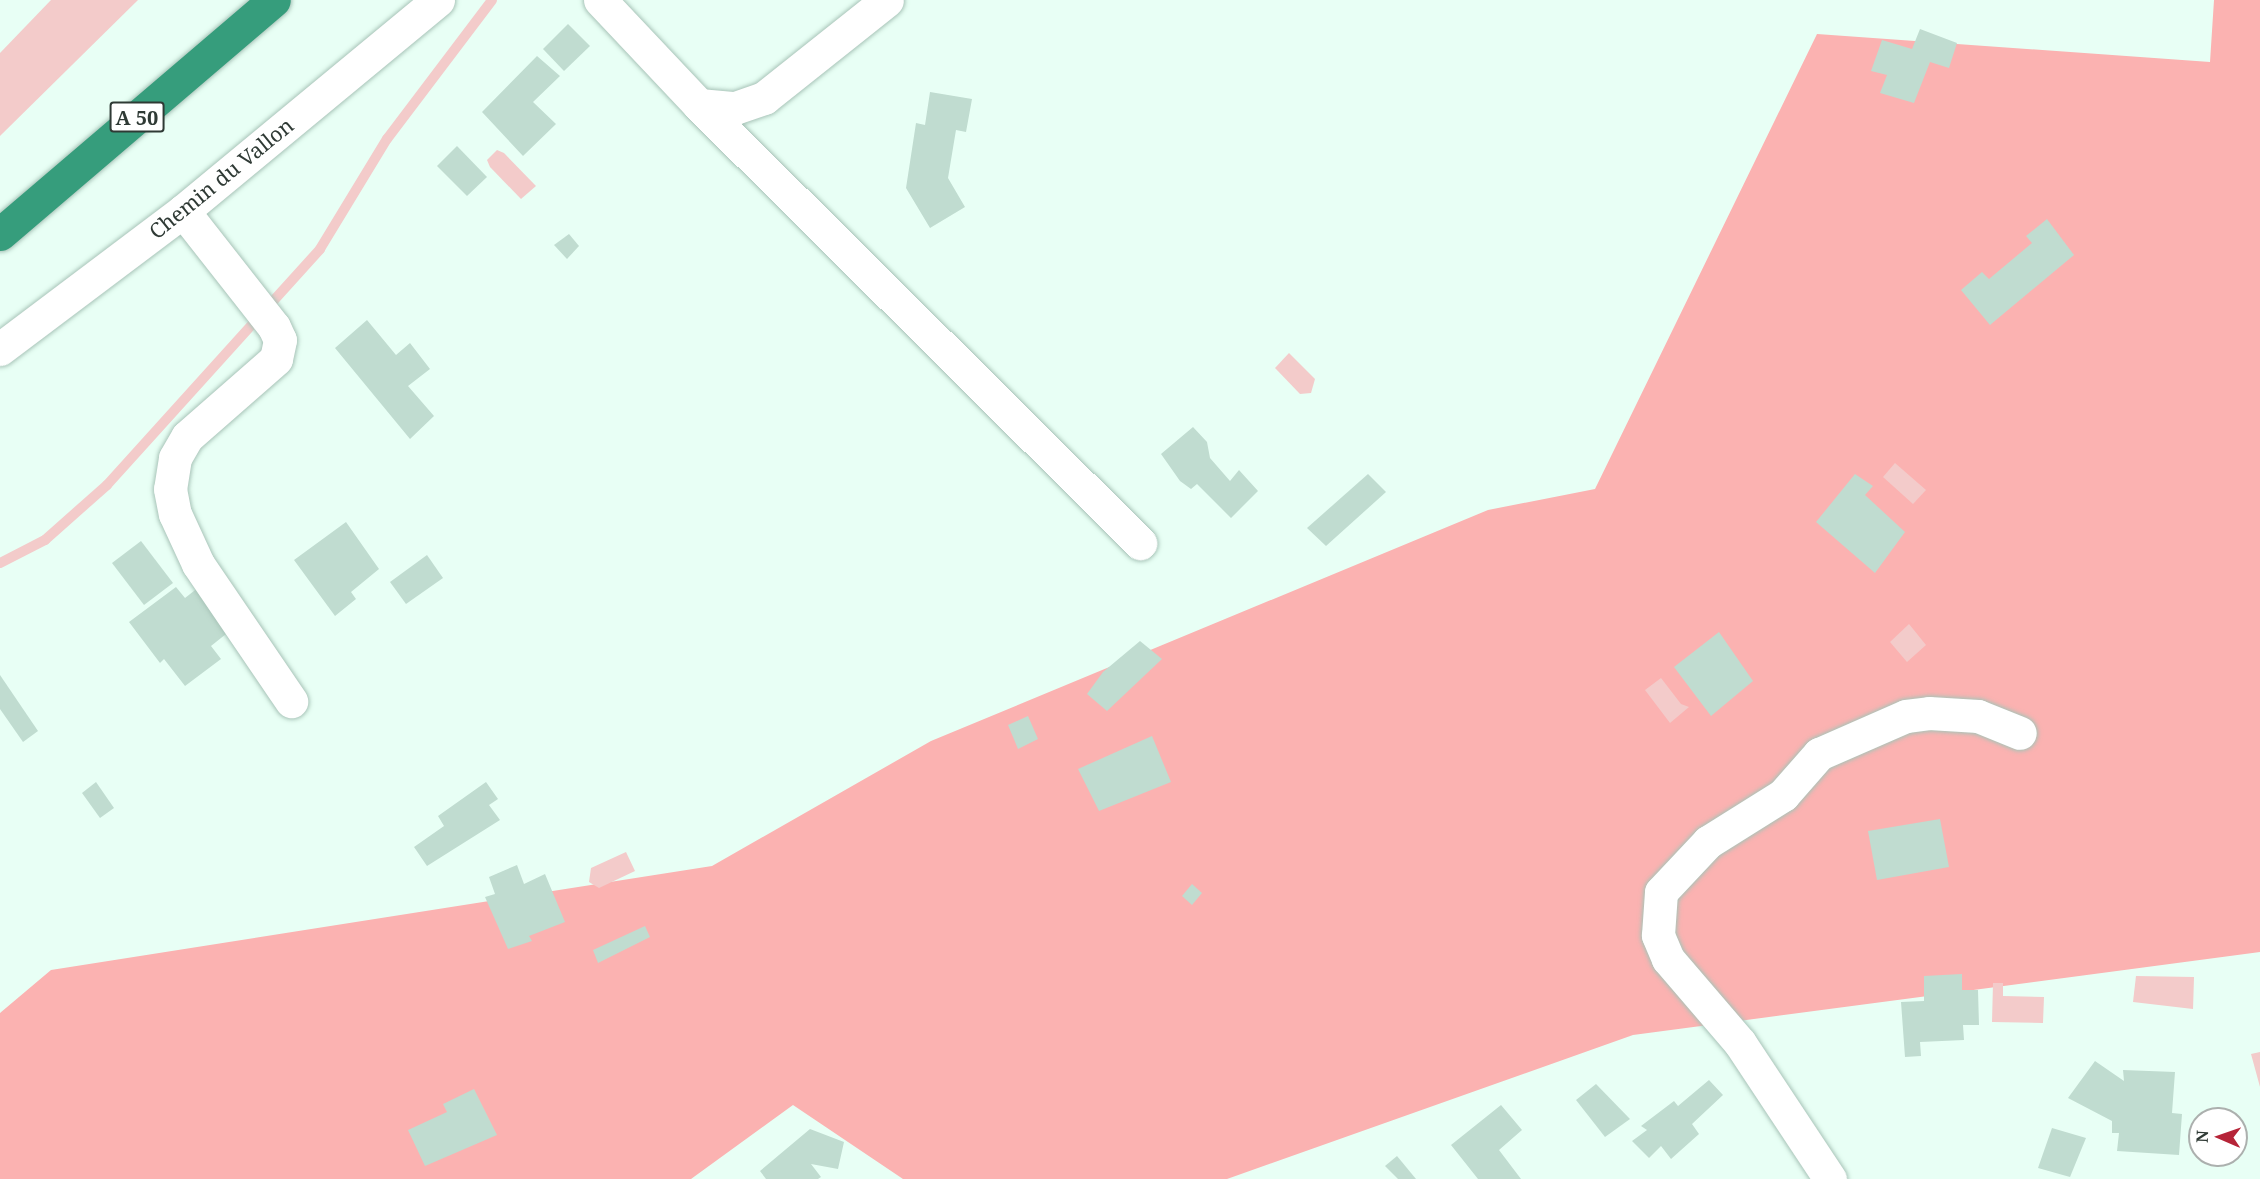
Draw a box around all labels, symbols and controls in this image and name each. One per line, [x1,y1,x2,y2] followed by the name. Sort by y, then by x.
[108,100,166,134] road number: A 50
[144,112,298,244] street label: Chemin du Vallon
[2188,1107,2248,1167] north arrow
[2191,1130,2213,1143] text: N

